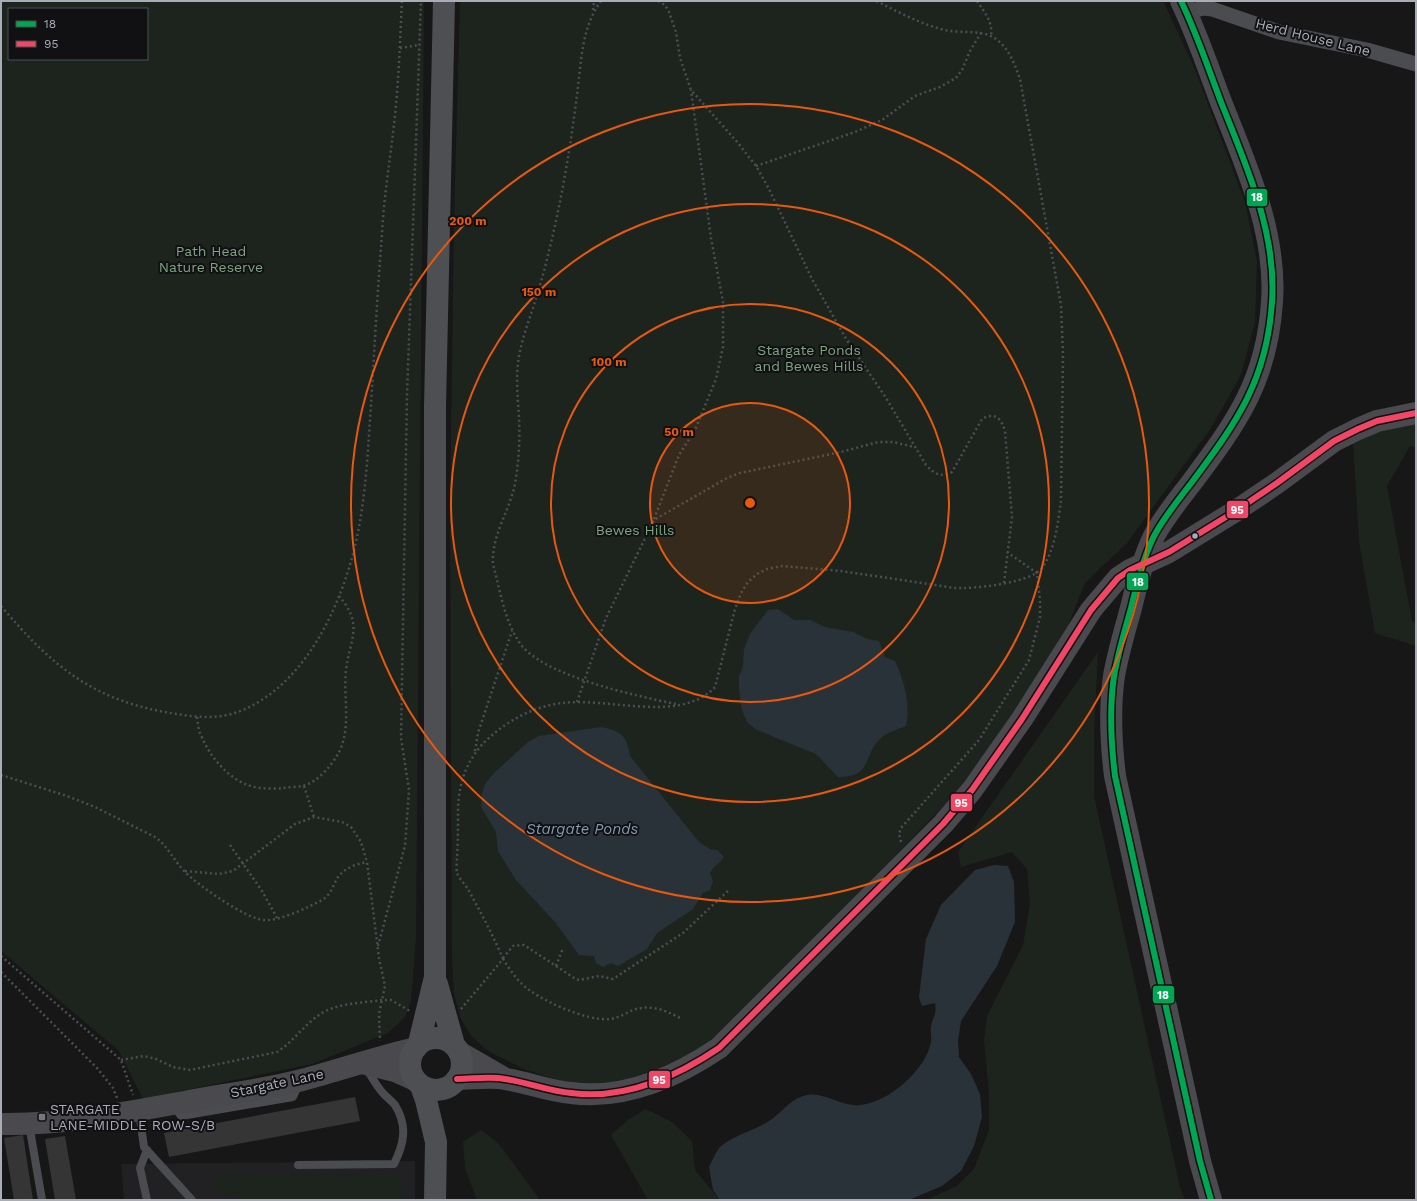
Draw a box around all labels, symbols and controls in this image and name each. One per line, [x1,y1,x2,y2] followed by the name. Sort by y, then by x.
[8,8,148,60] legend
[1254,15,1372,59] street label: Herd House Lane
[44,17,56,31] text: 18
[44,37,58,51] text: 95
[1246,188,1268,207] line badge: 18
[1251,191,1263,204] text: 18
[449,214,487,228] text: 200 m
[159,243,263,275] park label: Path Head Nature Reserve
[522,285,556,299] text: 150 m
[755,342,863,374] park label: Stargate Ponds and Bewes Hills
[591,355,627,369] text: 100 m
[664,425,694,439] text: 50 m
[743,496,757,510] centre of rings
[1226,500,1249,519] line badge: 95
[1230,504,1244,517] text: 95
[596,522,674,538] park label: Bewes Hills
[1190,531,1200,541] unlabelled marker
[1126,572,1149,591] line badge: 18
[1132,576,1144,589] text: 18
[950,793,973,812] line badge: 95
[954,797,968,810] text: 95
[526,820,638,838] water label: Stargate Ponds
[1152,985,1175,1004] line badge: 18
[1157,989,1169,1002] text: 18
[229,1065,325,1101] street label: Stargate Lane
[648,1070,671,1089] line badge: 95
[652,1074,666,1087] text: 95
[50,1101,215,1133] place label: STARGATE LANE-MIDDLE ROW-S/B
[37,1112,47,1122] marker: STARGATE LANE-MIDDLE ROW-S/B

